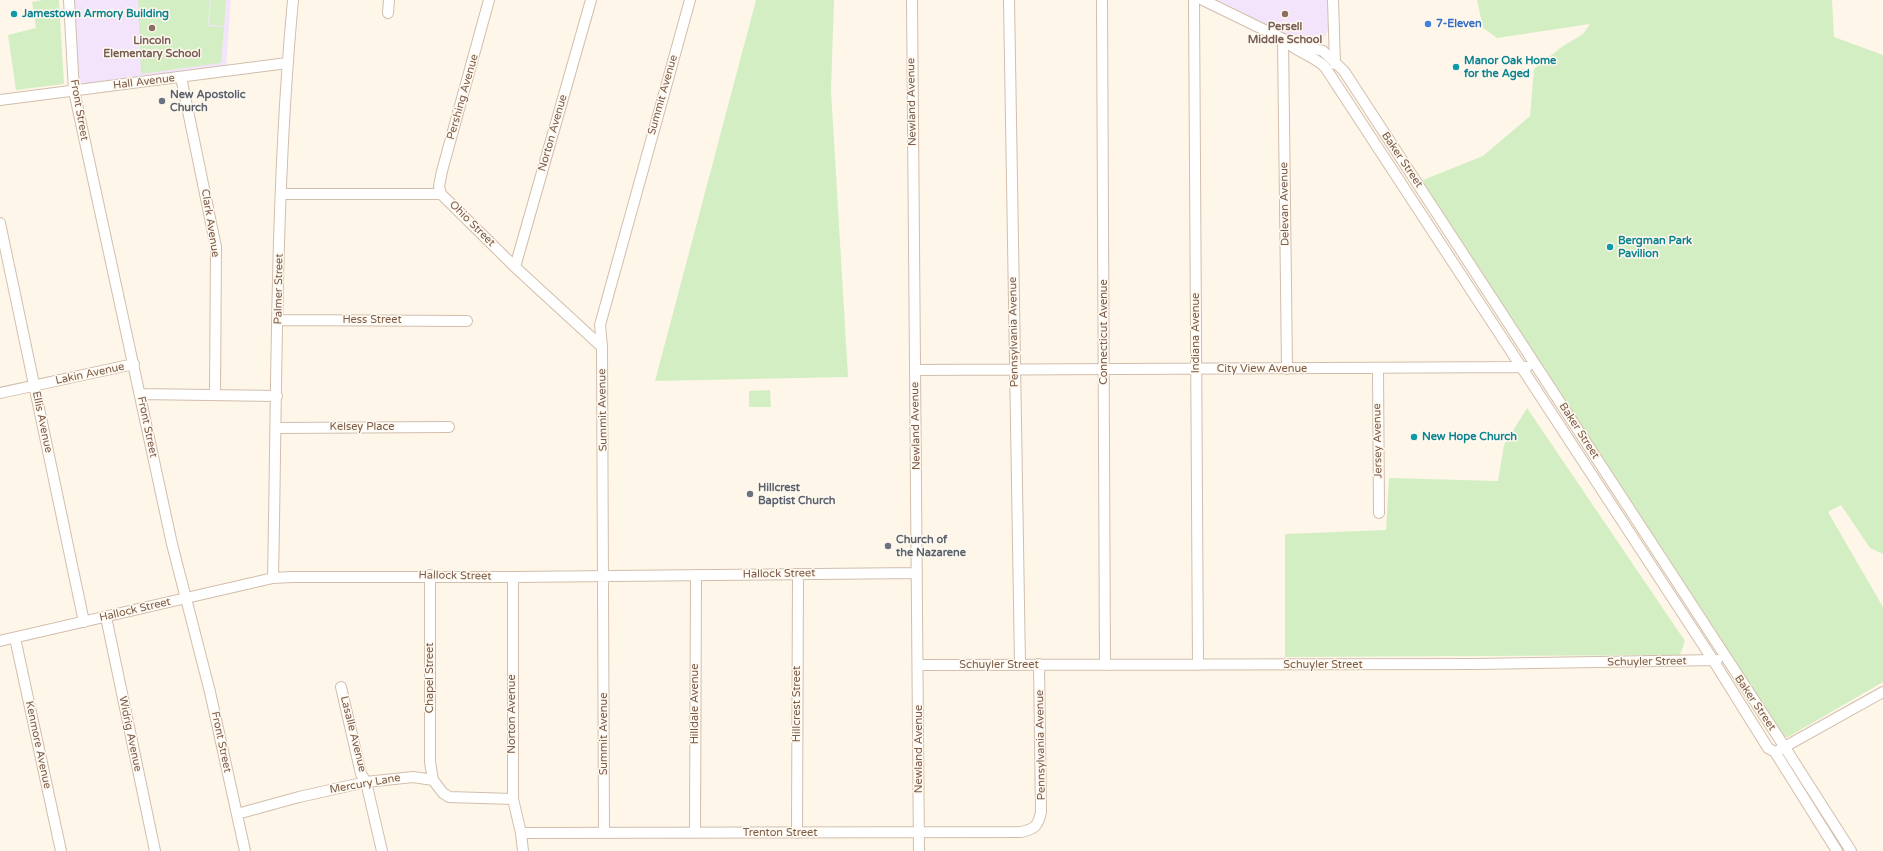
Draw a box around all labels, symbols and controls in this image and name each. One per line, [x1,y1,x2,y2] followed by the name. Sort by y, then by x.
[22,7,169,21] place label: Jamestown Armory Building
[9,9,19,19] marker: Jamestown Armory Building
[1280,9,1290,19] marker: Persell Middle School
[1436,17,1482,31] place label: 7-Eleven
[1423,19,1433,29] marker: 7-Eleven
[1248,20,1322,46] place label: Persell Middle School
[147,23,157,33] marker: Lincoln Elementary School
[103,34,201,60] place label: Lincoln Elementary School
[444,53,482,141] street label: Pershing Avenue
[645,53,681,137] street label: Summit Avenue
[1464,54,1556,80] place label: Manor Oak Home for the Aged
[905,58,919,146] street label: Newland Avenue
[1451,62,1461,72] marker: Manor Oak Home for the Aged
[112,72,176,92] street label: Hall Avenue
[67,78,91,142] street label: Front Street
[170,88,246,114] place label: New Apostolic Church
[536,93,570,173] street label: Norton Avenue
[157,96,167,106] marker: New Apostolic Church
[1379,130,1425,190] street label: Baker Street
[1278,162,1292,246] street label: Delevan Avenue
[198,188,222,258] street label: Clark Avenue
[446,198,498,250] street label: Ohio Street
[1618,234,1692,260] place label: Bergman Park Pavilion
[1605,242,1615,252] marker: Bergman Park Pavilion
[272,253,286,325] street label: Palmer Street
[1006,277,1022,387] street label: Pennsylvania Avenue
[1097,279,1111,385] street label: Connecticut Avenue
[1189,293,1203,373] street label: Indiana Avenue
[342,313,402,327] street label: Hess Street
[54,360,126,388] street label: Lakin Avenue
[1217,362,1307,376] street label: City View Avenue
[596,369,610,451] street label: Summit Avenue
[909,382,923,470] street label: Newland Avenue
[29,390,55,454] street label: Ellis Avenue
[134,395,160,459] street label: Front Street
[1556,400,1602,462] street label: Baker Street
[1371,403,1385,479] street label: Jersey Avenue
[330,420,394,434] street label: Kelsey Place
[1422,430,1517,444] place label: New Hope Church
[1409,432,1419,442] marker: New Hope Church
[758,481,836,507] place label: Hillcrest Baptist Church
[745,489,755,499] marker: Hillcrest Baptist Church
[896,533,966,559] place label: Church of the Nazarene
[883,541,893,551] marker: Church of the Nazarene
[742,567,816,581] street label: Hallock Street
[418,569,492,583] street label: Hallock Street
[98,595,172,625] street label: Hallock Street
[423,643,437,713] street label: Chapel Street
[1607,655,1687,669] street label: Schuyler Street
[959,658,1039,672] street label: Schuyler Street
[1283,658,1363,672] street label: Schuyler Street
[688,664,702,744] street label: Hilldale Avenue
[790,666,804,742] street label: Hillcrest Street
[1732,673,1778,733] street label: Baker Street
[505,674,519,754] street label: Norton Avenue
[1033,690,1049,800] street label: Pennsylvania Avenue
[597,693,611,775] street label: Summit Avenue
[116,695,144,773] street label: Widrig Avenue
[337,695,369,773] street label: Lasalle Avenue
[22,700,54,790] street label: Kenmore Avenue
[912,705,926,793] street label: Newland Avenue
[208,710,234,774] street label: Front Street
[329,771,401,797] street label: Mercury Lane
[743,826,817,840] street label: Trenton Street

